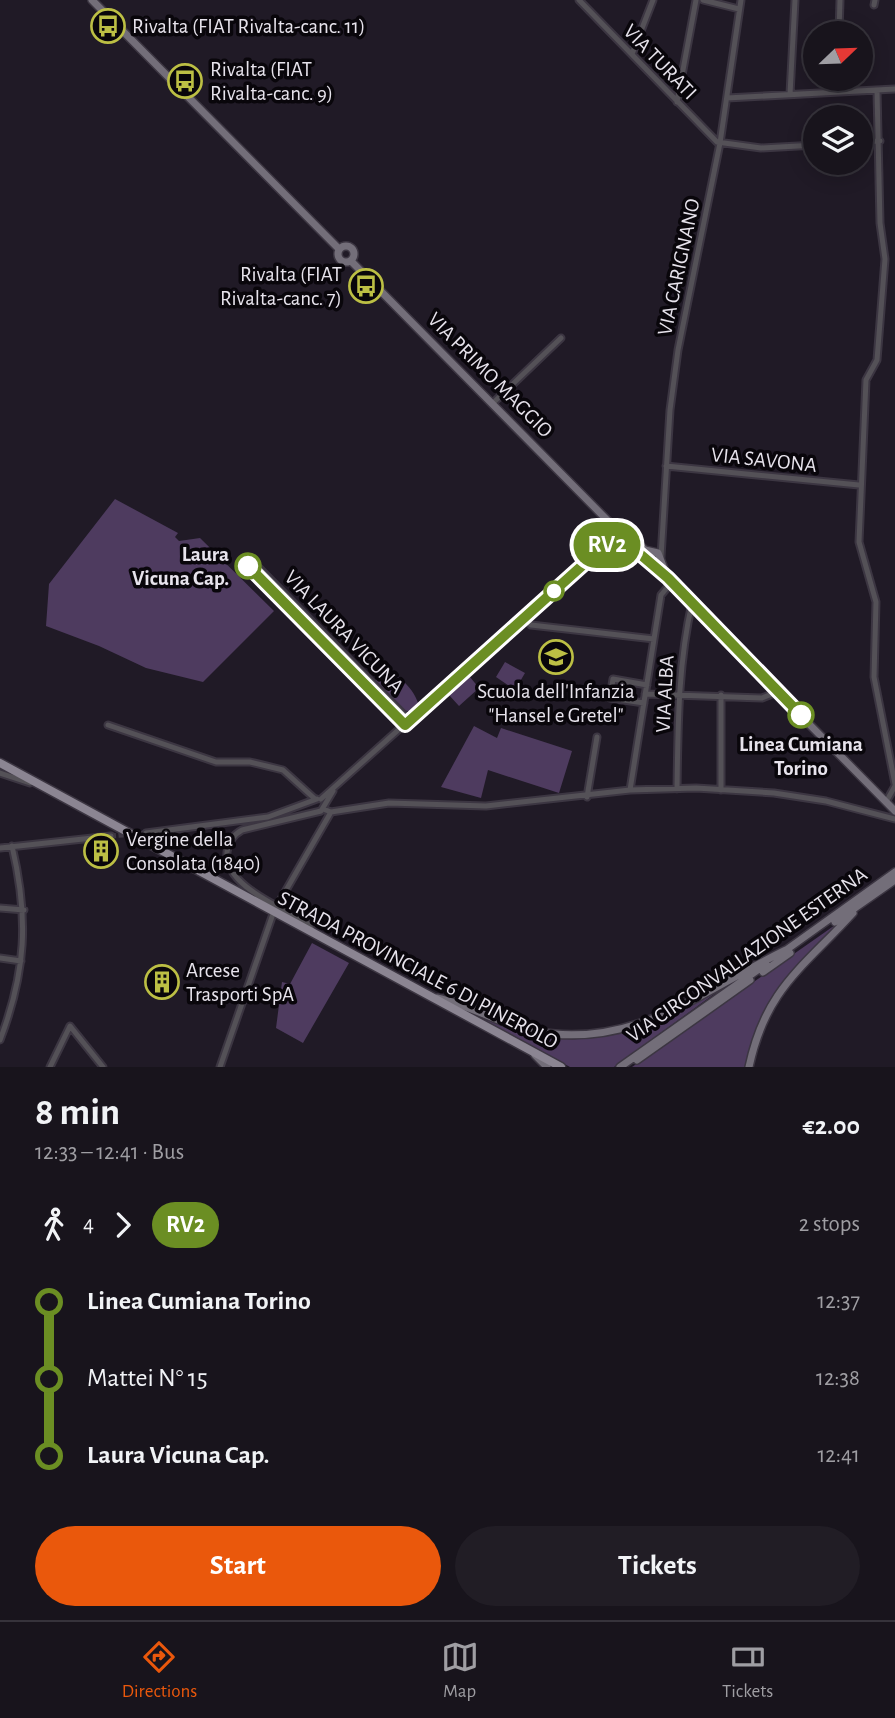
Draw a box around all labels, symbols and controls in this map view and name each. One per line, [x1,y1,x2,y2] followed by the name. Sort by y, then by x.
[89,7,127,45] bus stop icon: Rivalta (FIAT Rivalta-canc. 11)
[132,16,365,37] place label: Rivalta (FIAT Rivalta-canc. 11)
[619,21,701,103] street label: VIA TURATI
[803,21,873,91] north arrow
[803,21,873,175] map controls
[210,59,333,104] place label: Rivalta (FIAT Rivalta-canc. 9)
[166,62,204,100] bus stop icon: Rivalta (FIAT Rivalta-canc. 9)
[803,105,873,175] button: layers
[654,197,704,337] street label: VIA CARIGNANO
[220,264,342,309] place label: Rivalta (FIAT Rivalta-canc. 7)
[347,267,385,305] bus stop icon: Rivalta (FIAT Rivalta-canc. 7)
[424,309,556,441] street label: VIA PRIMO MAGGIO
[710,444,818,476] street label: VIA SAVONA
[567,522,647,568] line badge: RV2
[587,533,627,557] text: RV2
[132,544,229,589] place label: Laura Vicuna Cap.
[235,553,261,579] marker: Laura Vicuna Cap.
[280,567,408,697] street label: VIA LAURA VICUNA
[544,581,564,601] unlabelled marker
[537,638,575,676] school or university icon: Scuola dell'Infanzia "Hansel e Gretel"
[652,655,678,733] street label: VIA ALBA
[477,681,635,726] place label: Scuola dell'Infanzia "Hansel e Gretel"
[788,702,814,728] marker: Linea Cumiana Torino
[739,734,863,779] place label: Linea Cumiana Torino
[126,829,261,874] place label: Vergine della Consolata (1840)
[82,832,120,870] building icon: Vergine della Consolata (1840)
[623,864,871,1046] street label: VIA CIRCONVALLAZIONE ESTERNA
[275,887,561,1053] street label: STRADA PROVINCIALE 6 DI PINEROLO
[186,960,294,1005] place label: Arcese Trasporti SpA
[143,963,181,1001] building icon: Arcese Trasporti SpA
[35,1094,120,1132] text: 8 min
[803,1113,860,1139] text: €2.00
[35,1141,184,1164] text: 12:33 – 12:41 · Bus
[35,1206,73,1244] icon: walk
[104,1206,142,1244] icon: forward
[83,1213,94,1236] text: 4
[166,1213,205,1237] text: RV2
[799,1213,860,1236] text: 2 stops
[87,1288,311,1314] text: Linea Cumiana Torino
[817,1290,860,1313] text: 12:37
[87,1365,208,1391] text: Mattei N° 15
[816,1367,860,1390] text: 12:38
[87,1442,270,1468] text: Laura Vicuna Cap.
[817,1444,860,1467] text: 12:41
[35,1526,441,1606] button: Start
[455,1526,860,1606] button: Tickets
[122,1638,197,1703] tab: Directions
[441,1638,479,1703] tab: Map
[722,1638,773,1703] tab: Tickets

